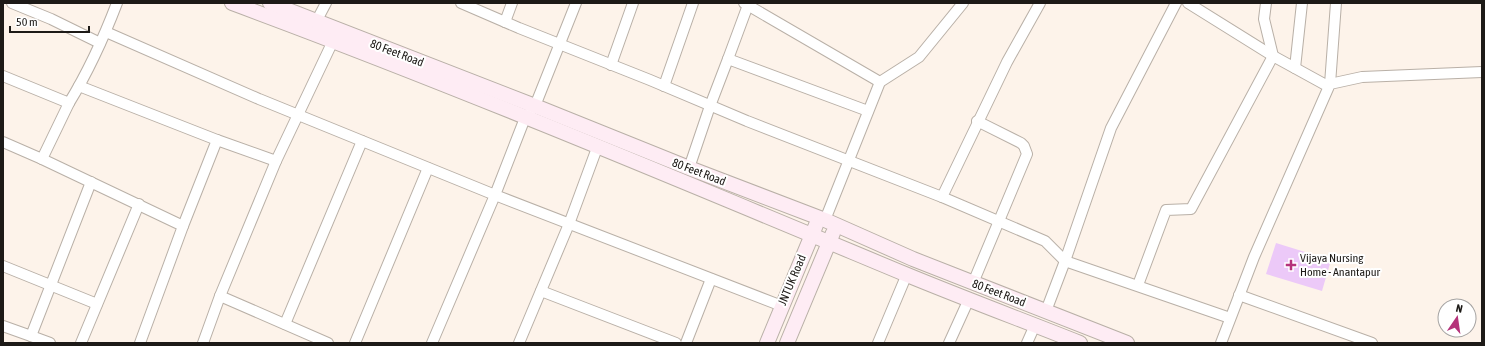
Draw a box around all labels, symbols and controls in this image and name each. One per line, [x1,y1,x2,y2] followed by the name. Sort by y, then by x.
[10,8,89,34] scale bar
[16,15,38,29] text: 50 m
[368,36,426,70] street label: 80 Feet Road
[670,155,728,189] street label: 80 Feet Road
[1300,251,1381,279] place label: Vijaya Nursing Home - Anantapur
[775,253,809,307] street label: JNTUK Road
[1285,259,1297,271] marker: Vijaya Nursing Home - Anantapur
[970,276,1028,310] street label: 80 Feet Road
[1437,298,1477,338] north arrow
[1455,302,1464,315] text: N

